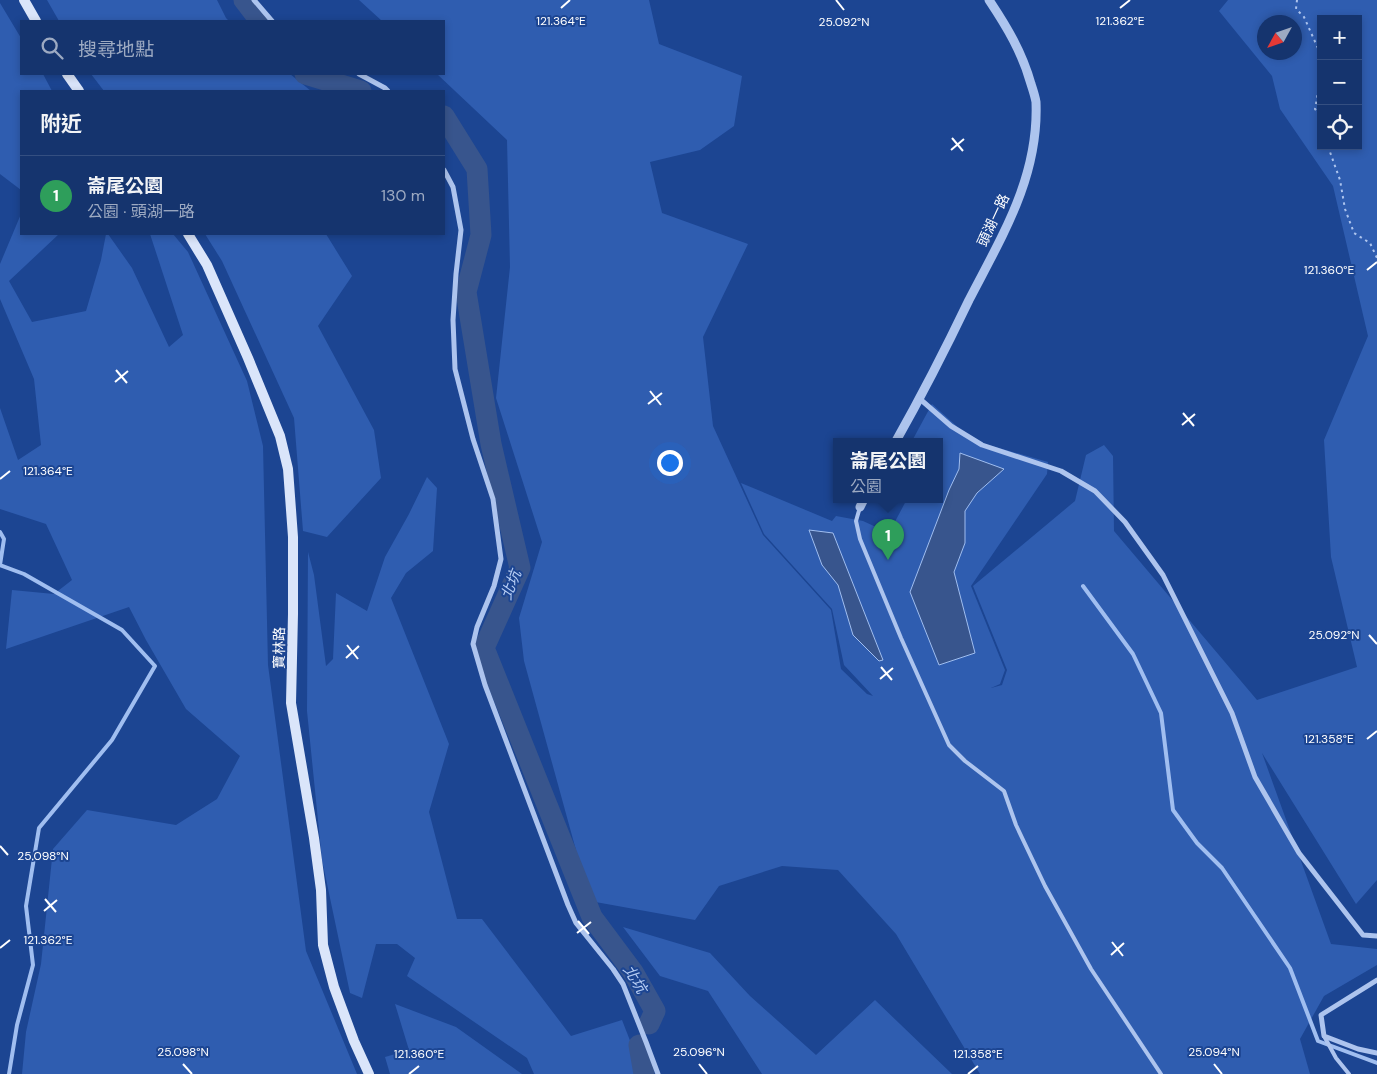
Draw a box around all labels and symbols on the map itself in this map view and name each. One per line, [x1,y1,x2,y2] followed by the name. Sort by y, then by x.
[536,13,586,29] text: 121.364°E
[1096,13,1145,29] text: 121.362°E
[819,14,870,30] text: 25.092°N
[1257,15,1302,60] north arrow
[973,191,1013,249] street label: 頭湖一路
[1304,262,1354,278] text: 121.360°E
[657,450,683,476] your location
[23,463,73,479] text: 121.364°E
[872,519,904,560] pin: 1
[496,566,526,603] water label: 北坑
[270,627,288,669] street label: 寶林路
[1309,627,1360,643] text: 25.092°N
[1304,731,1354,747] text: 121.358°E
[17,848,69,864] text: 25.098°N
[24,932,73,948] text: 121.362°E
[619,961,652,999] water label: 北坑
[157,1044,209,1060] text: 25.098°N
[673,1044,725,1060] text: 25.096°N
[1188,1044,1240,1060] text: 25.094°N
[394,1046,444,1062] text: 121.360°E
[953,1046,1003,1062] text: 121.358°E

